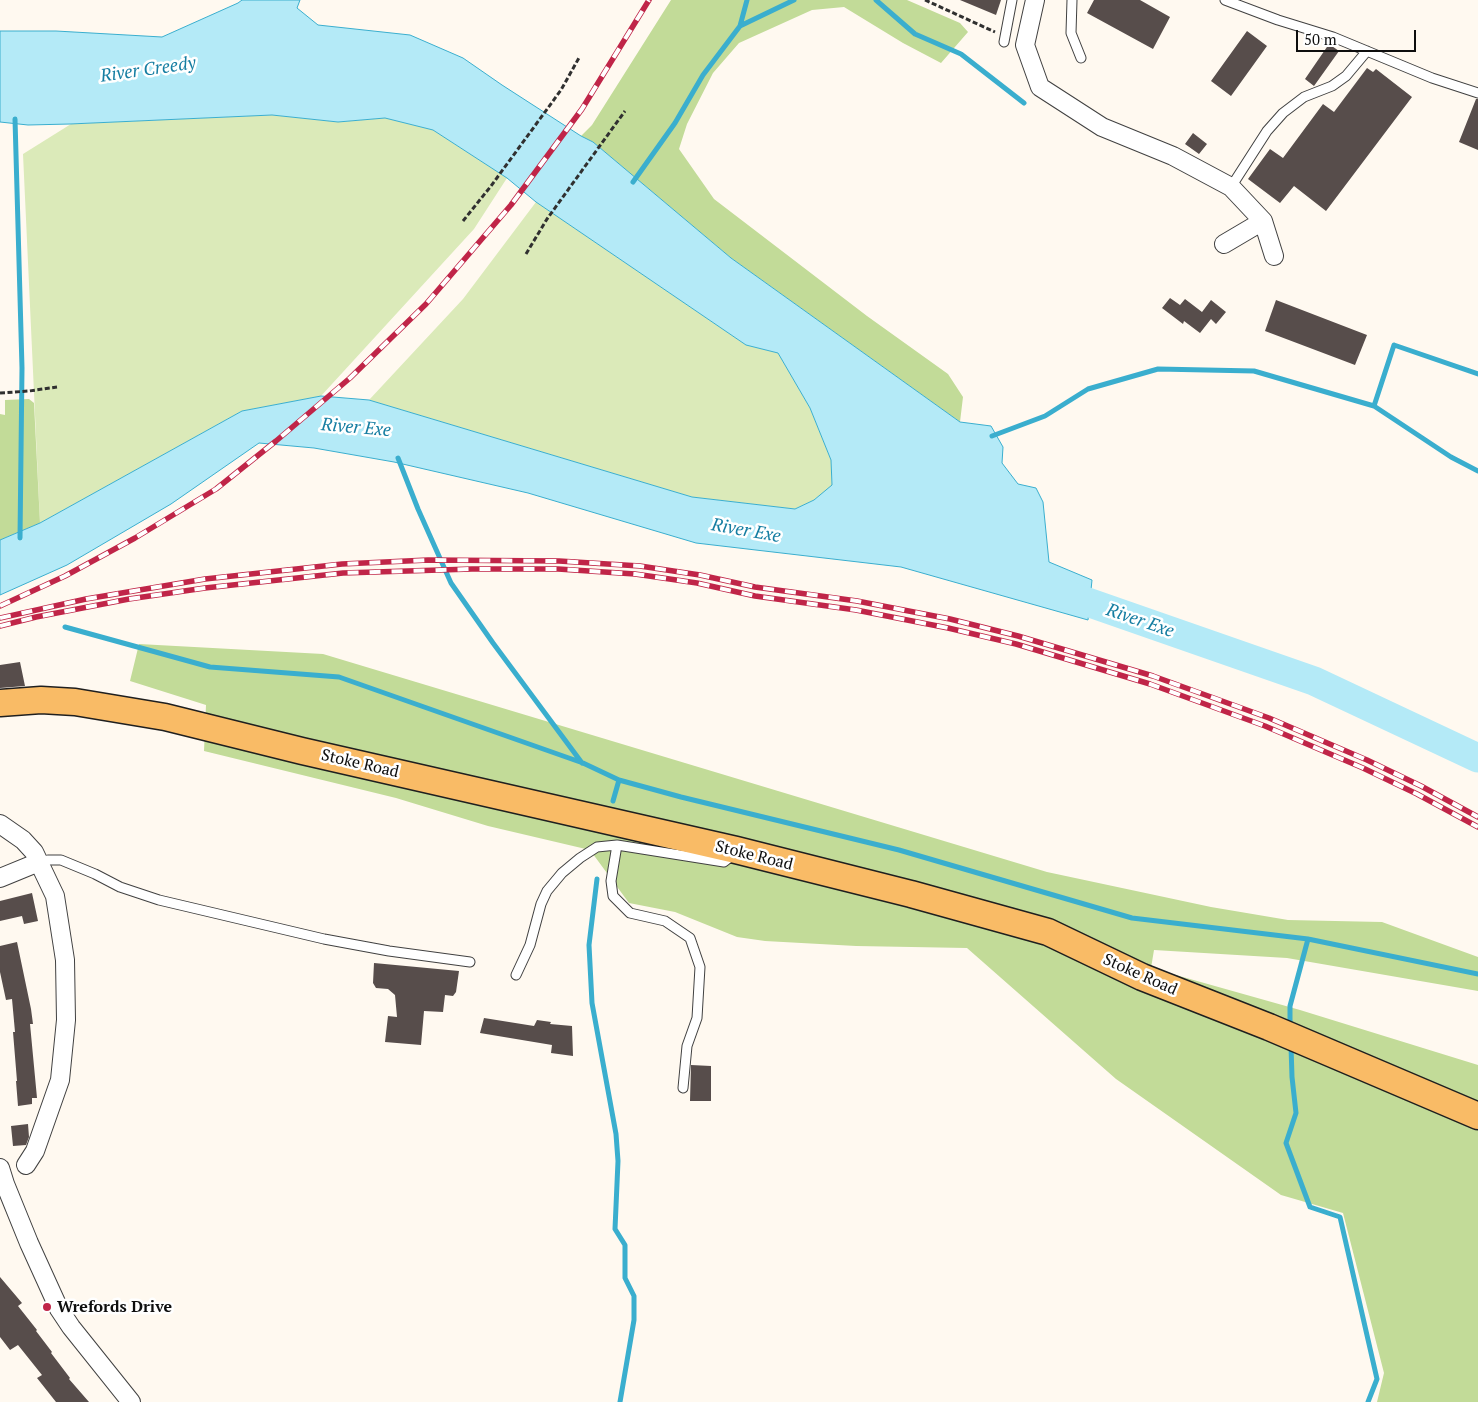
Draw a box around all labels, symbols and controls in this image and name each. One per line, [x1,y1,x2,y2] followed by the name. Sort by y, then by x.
[1298,20,1418,52] scale bar
[1304,29,1337,49] text: 50 m
[99,53,197,87] water label: River Creedy
[320,414,392,442] water label: River Exe
[710,514,782,548] water label: River Exe
[1103,599,1177,643] water label: River Exe
[319,746,401,782] street label: Stoke Road
[713,837,795,875] street label: Stoke Road
[1100,950,1180,1000] street label: Stoke Road
[57,1297,172,1317] place label: Wrefords Drive
[41,1301,53,1313] marker: Wrefords Drive

